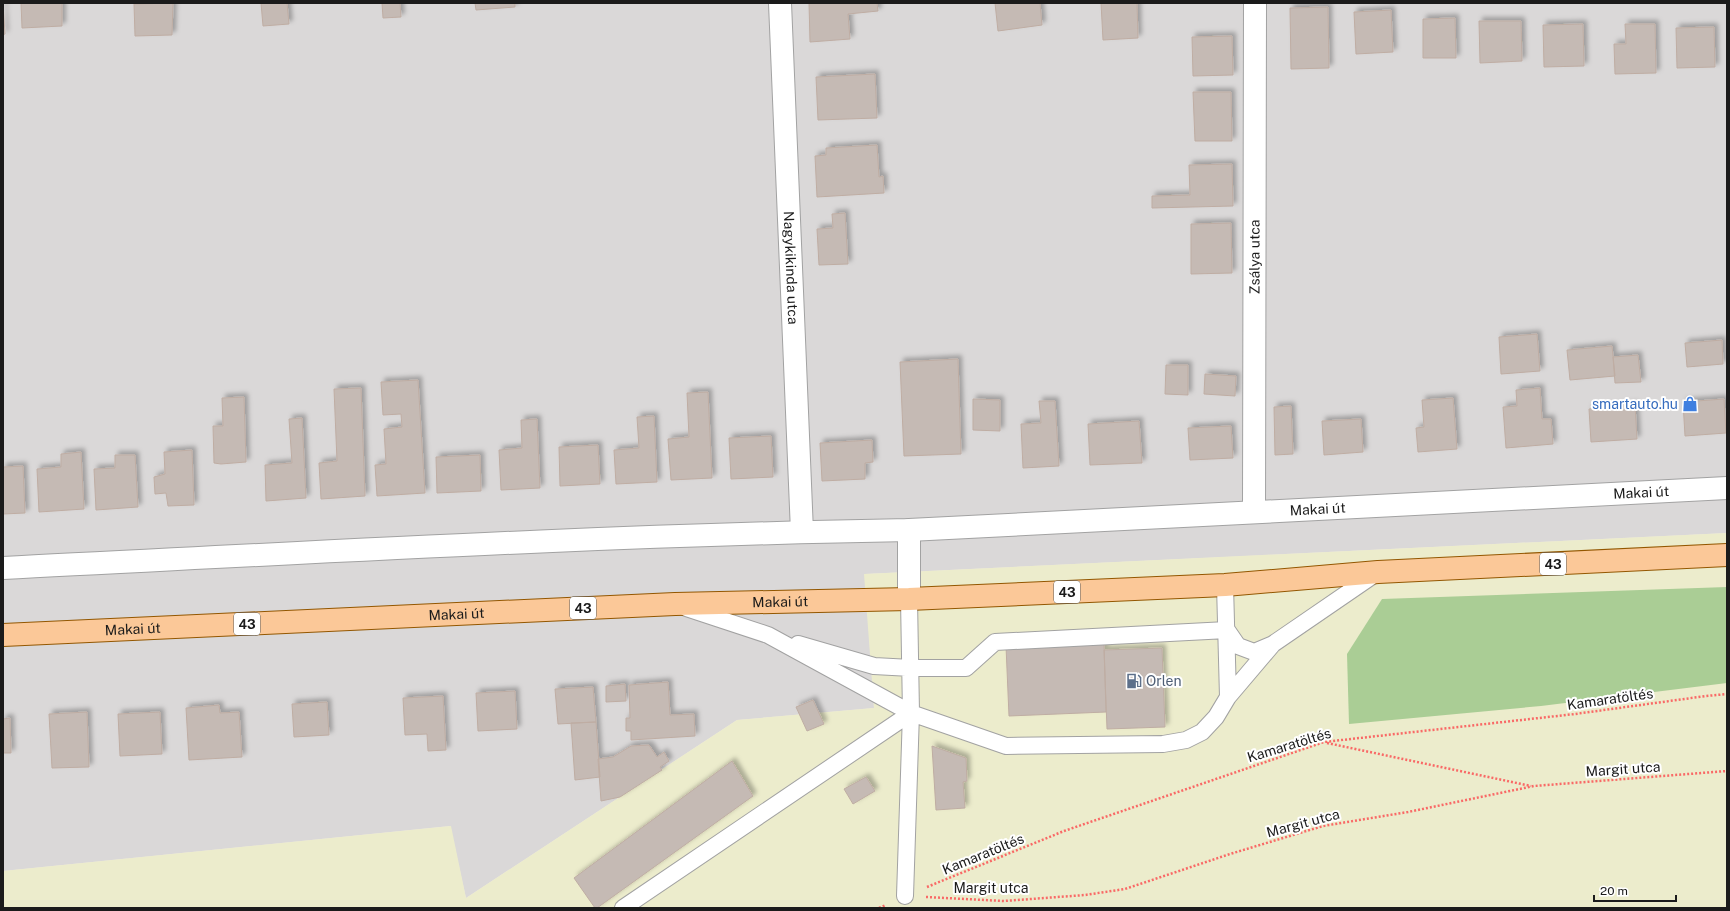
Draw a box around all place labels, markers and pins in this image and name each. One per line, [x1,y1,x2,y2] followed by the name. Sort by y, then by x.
[1681,395,1699,413] shop icon: smartauto.hu
[1592,396,1678,412] place label: smartauto.hu
[1125,672,1143,690] fuel station icon: Orlen
[1146,673,1182,689] place label: Orlen

